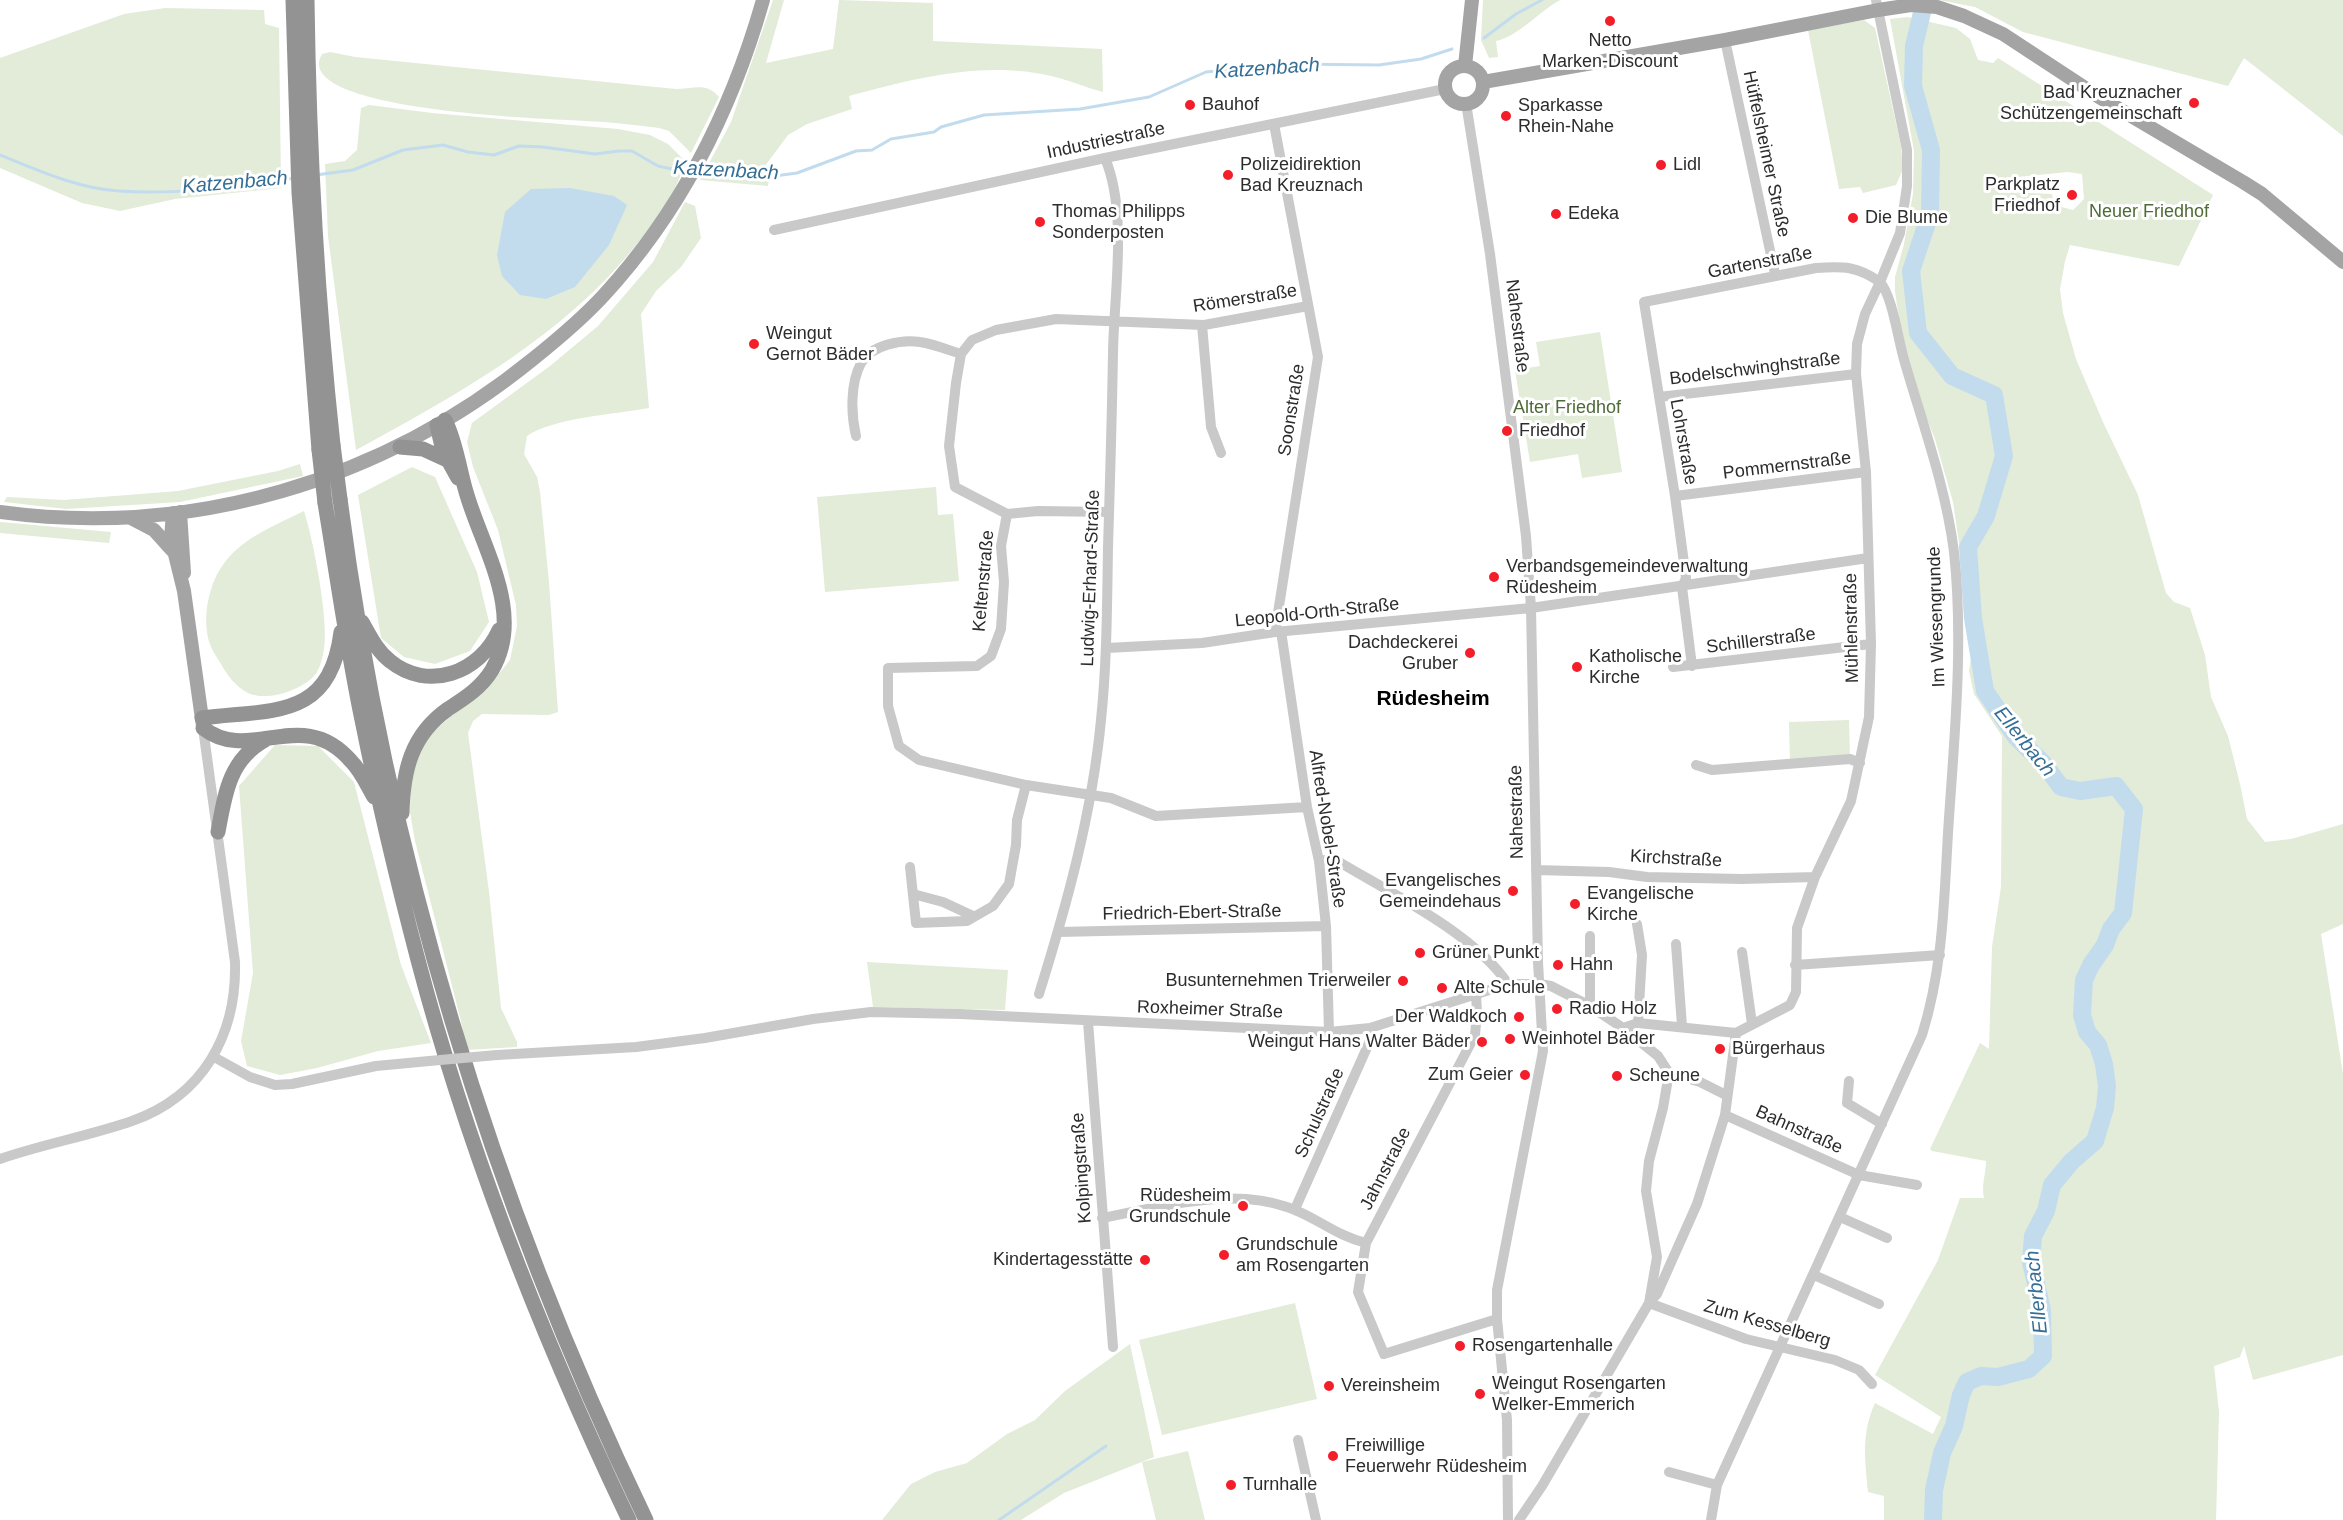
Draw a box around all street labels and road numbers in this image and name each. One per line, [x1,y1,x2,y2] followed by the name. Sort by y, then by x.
[1738,69,1794,239] street label: Hüffelsheimer Straße
[1045,118,1167,164] street label: Industriestraße
[1706,242,1814,284] street label: Gartenstraße
[1501,278,1533,374] street label: Nahestraße
[1191,280,1299,318] street label: Römerstraße
[1668,348,1842,390] street label: Bodelschwinghstraße
[1274,362,1310,458] street label: Soonstraße
[1665,397,1701,487] street label: Lohrstraße
[1722,447,1852,485] street label: Pommernstraße
[1077,489,1105,667] street label: Ludwig-Erhard-Straße
[969,529,999,633] street label: Keltenstraße
[1924,546,1950,688] street label: Im Wiesengrunde
[1840,573,1864,683] street label: Mühlenstraße
[1234,594,1400,632] street label: Leopold-Orth-Straße
[1705,624,1817,658] street label: Schillerstraße
[1304,748,1350,910] street label: Alfred-Nobel-Straße
[1505,765,1529,859] street label: Nahestraße
[1629,846,1723,872] street label: Kirchstraße
[1102,901,1282,925] street label: Friedrich-Ebert-Straße
[1137,997,1283,1023] street label: Roxheimer Straße
[1291,1065,1349,1161] street label: Schulstraße
[1752,1101,1846,1159] street label: Bahnstraße
[1067,1112,1097,1224] street label: Kolpingstraße
[1356,1124,1416,1214] street label: Jahnstraße
[1701,1296,1833,1352] street label: Zum Kesselberg

